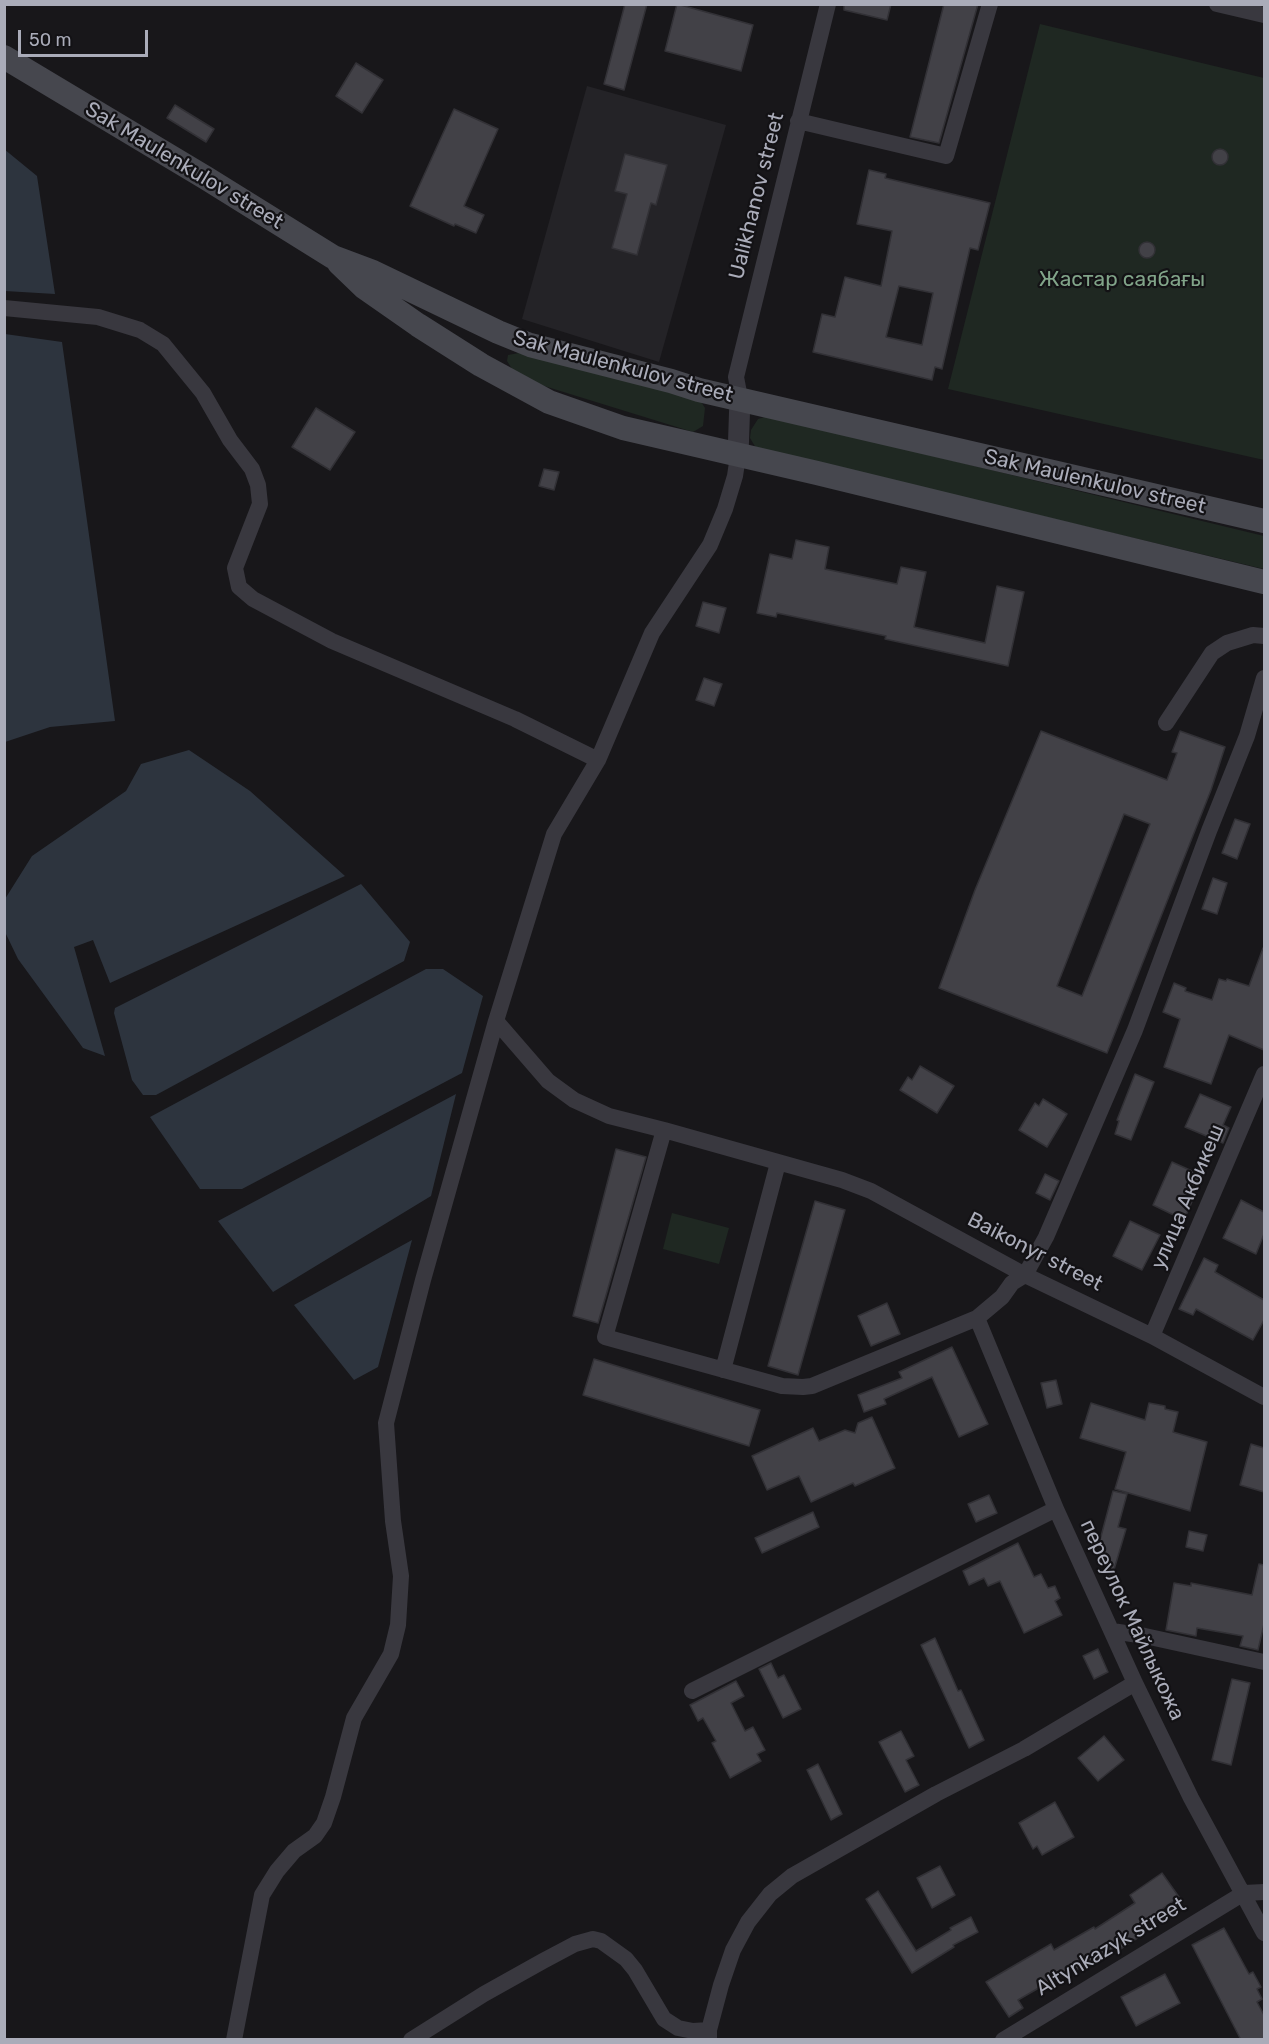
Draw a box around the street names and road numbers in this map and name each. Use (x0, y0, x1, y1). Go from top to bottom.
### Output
street label: Sak Maulenkulov street (80, 97, 288, 235)
street label: Ualikhanov street (724, 110, 790, 282)
street label: Sak Maulenkulov street (510, 326, 736, 408)
street label: Sak Maulenkulov street (982, 444, 1208, 520)
street label: улица Акбикеш (1146, 1121, 1230, 1273)
street label: Baikonyr street (963, 1207, 1107, 1297)
street label: переулок Майлыкожа (1074, 1516, 1190, 1724)
street label: Altynkazyk street (1031, 1892, 1191, 2002)

